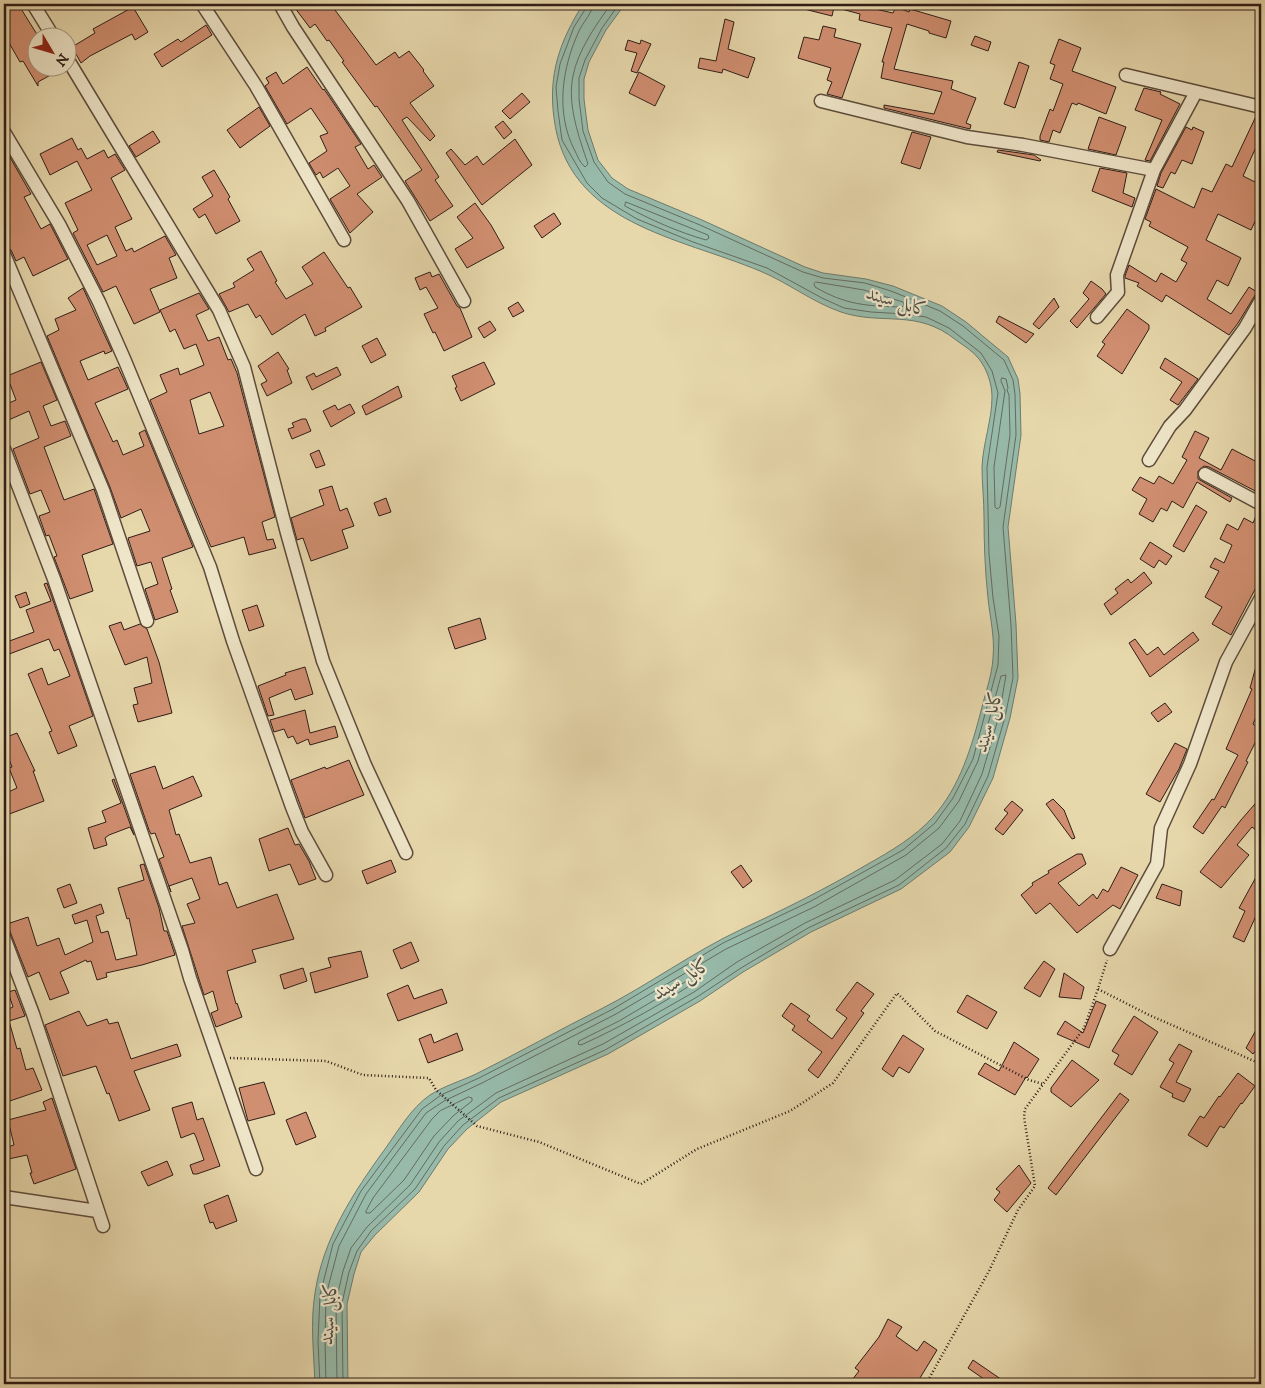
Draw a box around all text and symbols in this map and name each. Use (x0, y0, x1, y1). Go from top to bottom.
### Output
north arrow (28, 28, 78, 78)
text: N (51, 49, 72, 70)
water label: کابل سيند (863, 282, 931, 323)
water label: کابل سيند (970, 687, 1009, 755)
water label: کابل سيند (649, 953, 716, 1006)
water label: کابل سيند (315, 1280, 344, 1346)

